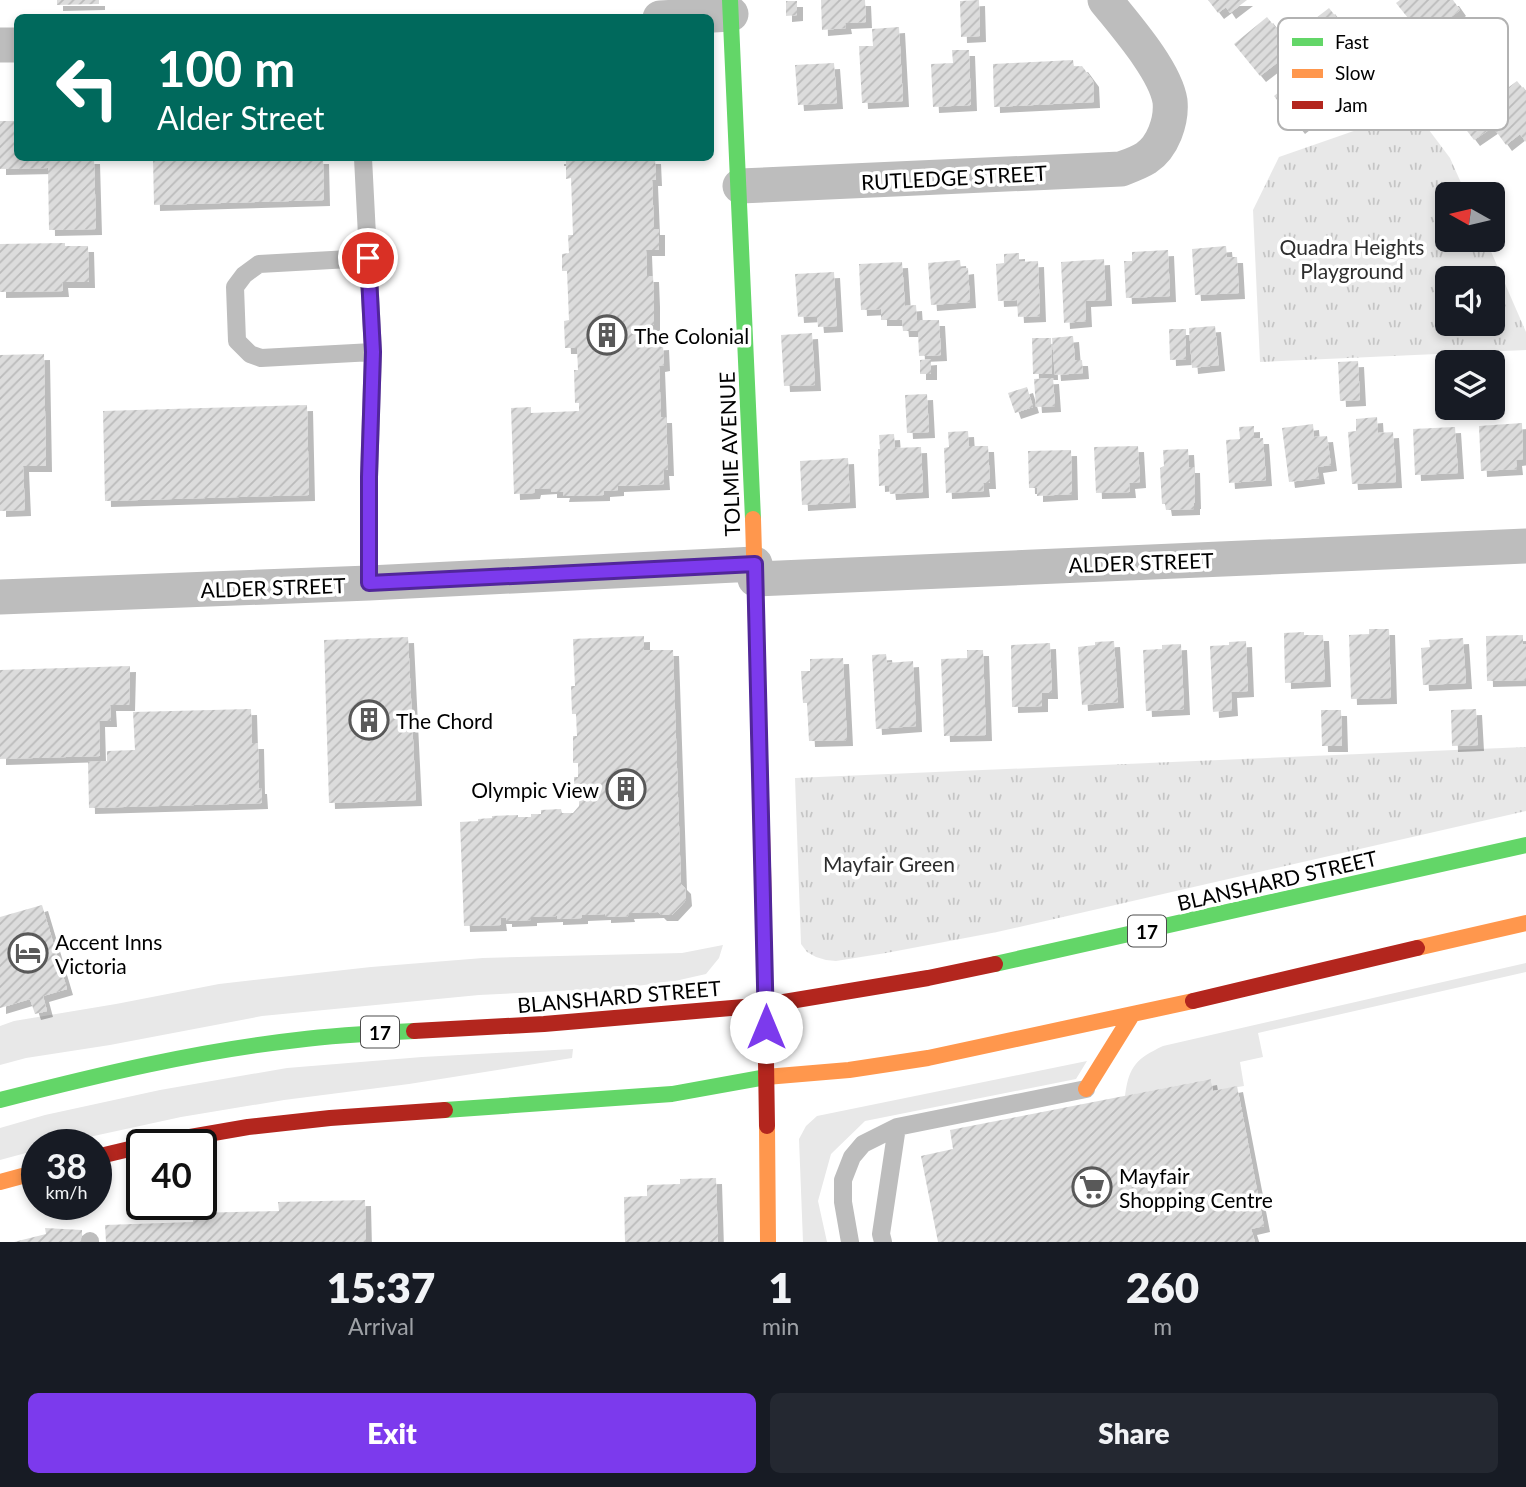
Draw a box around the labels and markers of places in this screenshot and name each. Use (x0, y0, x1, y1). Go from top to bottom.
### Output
pin (338, 228, 398, 288)
building icon: The Colonial (586, 314, 628, 356)
place label: The Colonial (634, 323, 749, 348)
building icon: The Chord (348, 699, 390, 741)
place label: The Chord (396, 708, 493, 733)
building icon: Olympic View (605, 768, 647, 810)
place label: Olympic View (471, 777, 600, 802)
place label: Accent Inns Victoria (55, 929, 162, 978)
hotel icon: Accent Inns Victoria (7, 932, 49, 974)
place label: Mayfair Shopping Centre (1119, 1163, 1273, 1212)
supermarket icon: Mayfair Shopping Centre (1071, 1166, 1113, 1208)

